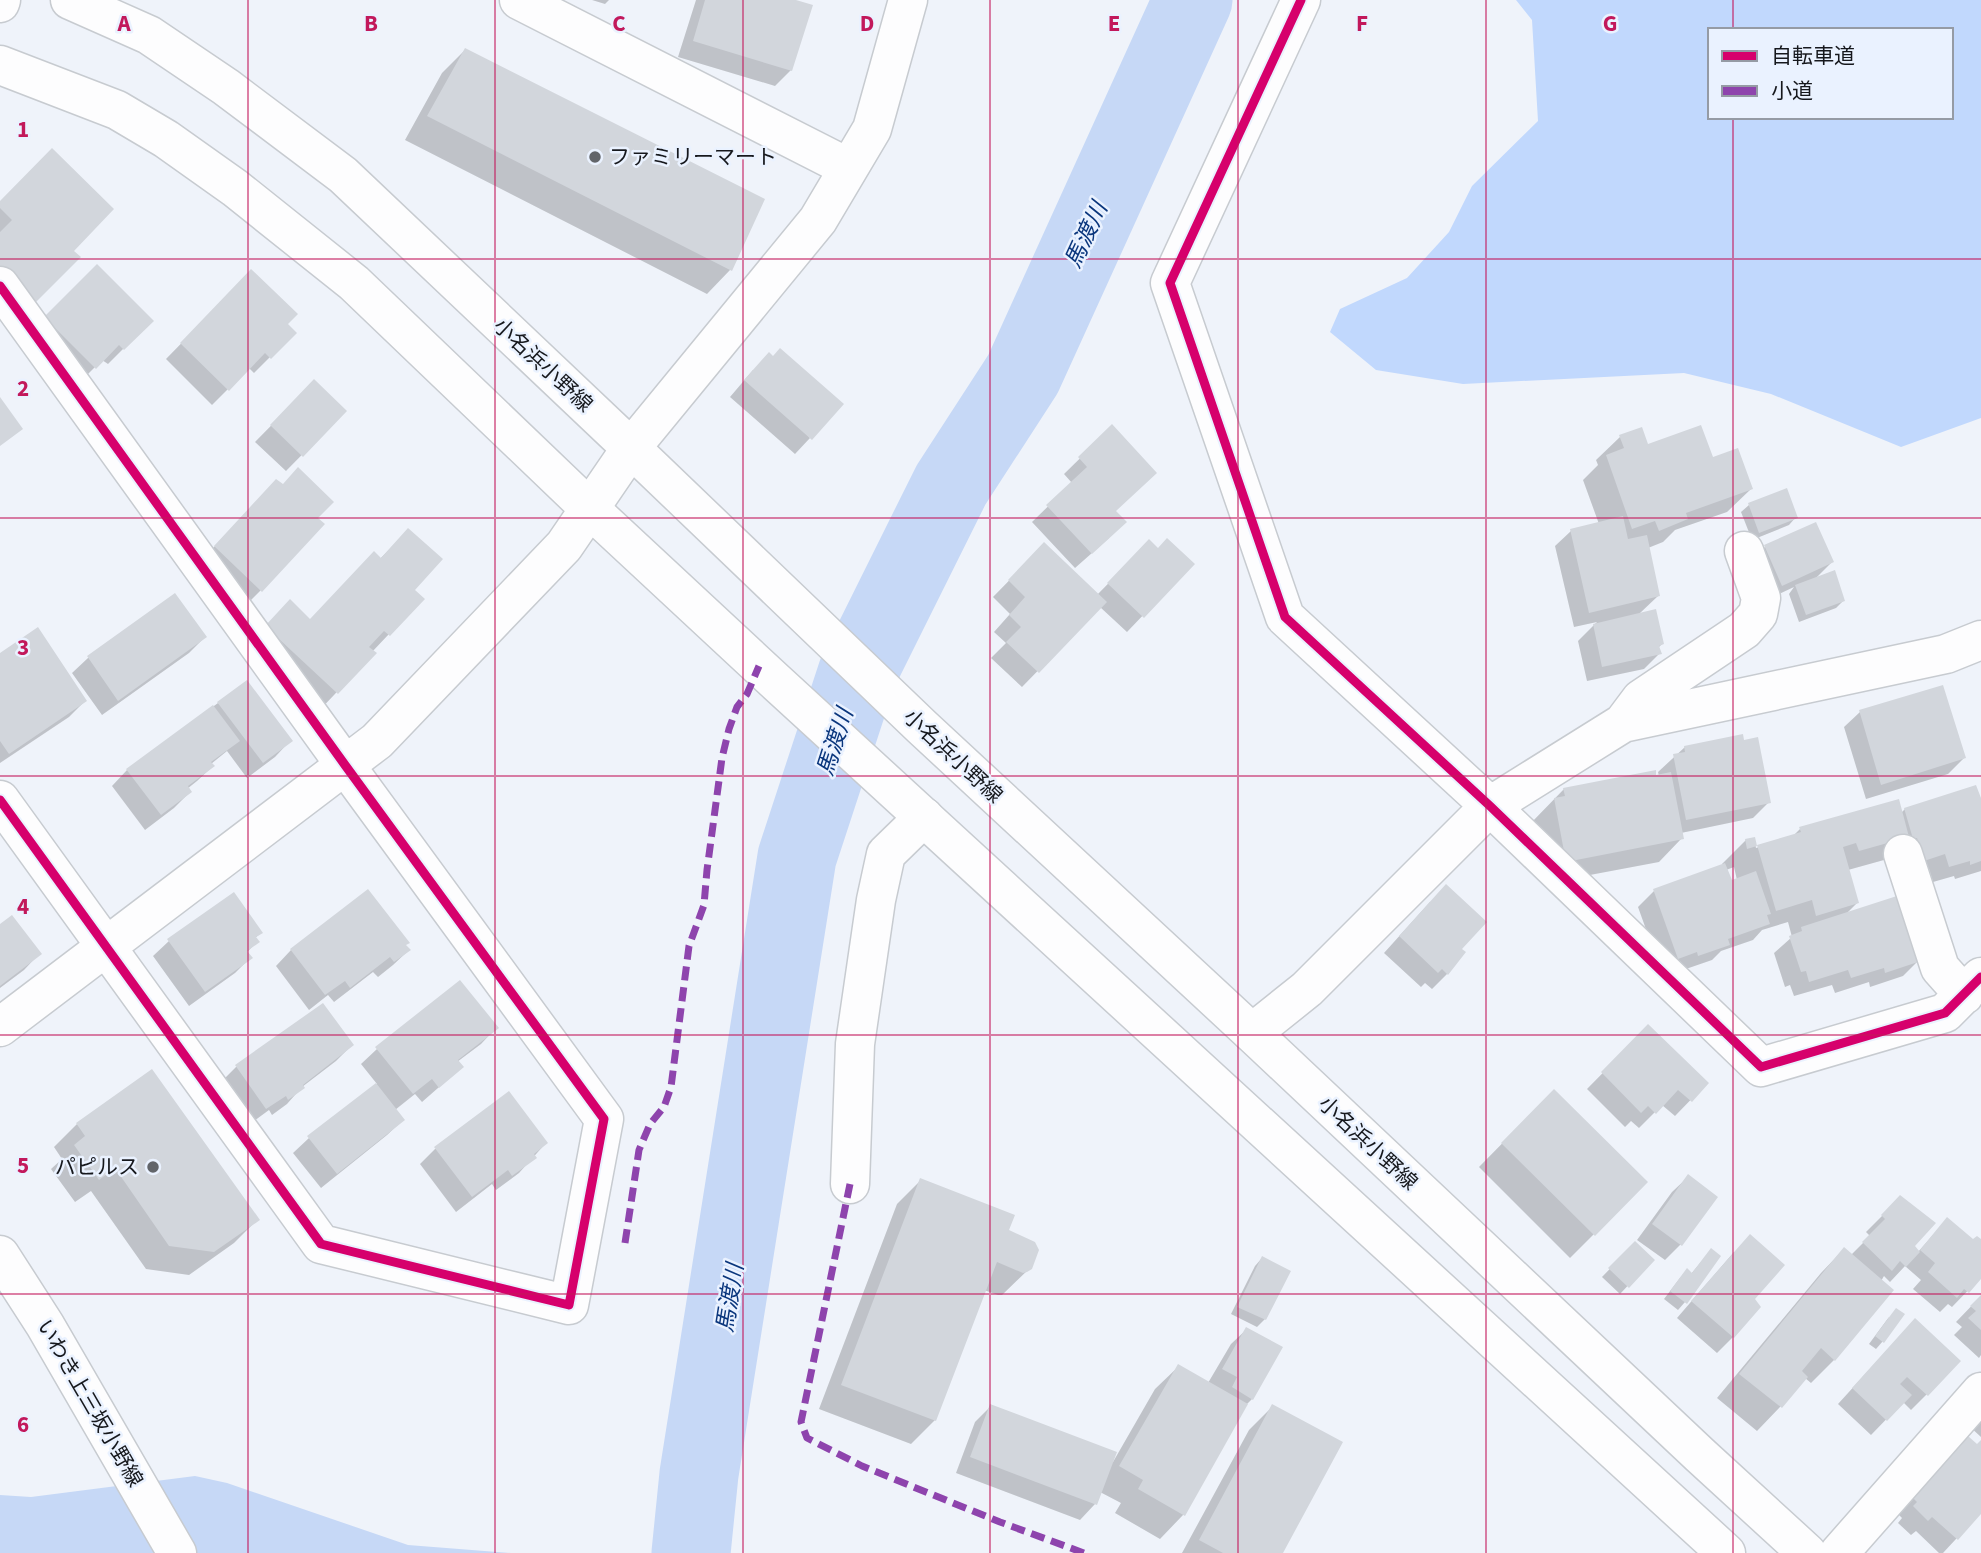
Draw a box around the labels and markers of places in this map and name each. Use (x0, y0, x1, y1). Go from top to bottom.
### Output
place label: ファミリーマート (609, 142, 777, 172)
marker: ファミリーマート (587, 149, 603, 165)
place label: パピルス (55, 1152, 139, 1182)
marker: パピルス (145, 1159, 161, 1175)

